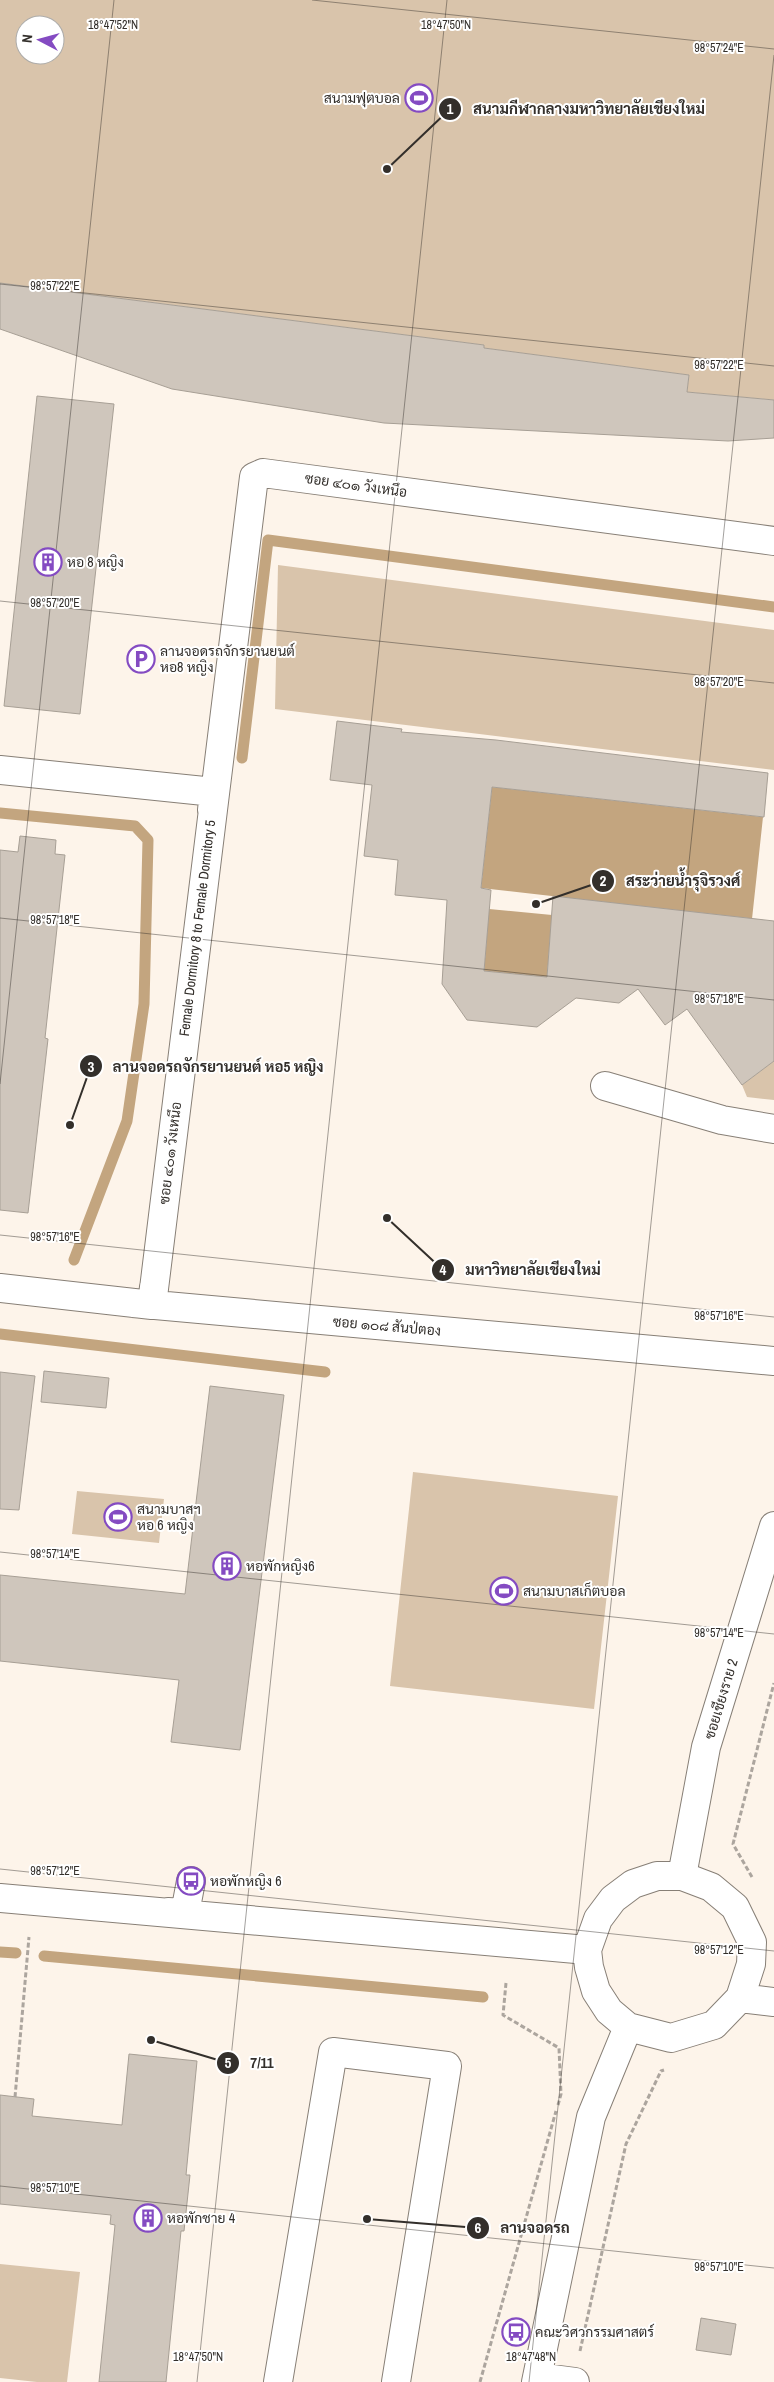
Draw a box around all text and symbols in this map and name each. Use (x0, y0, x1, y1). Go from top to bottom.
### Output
north arrow (15, 15, 65, 65)
text: 18°47'52"N (88, 17, 138, 33)
text: 18°47'50"N (421, 17, 471, 33)
text: N (18, 34, 36, 44)
text: 98°57'24"E (694, 40, 744, 56)
sports icon: สนามฟุตบอล (404, 83, 434, 113)
place label: สนามฟุตบอล (324, 89, 400, 108)
callout: สนามกีฬากลางมหาวิทยาลัยเชียงใหม่ (438, 94, 714, 124)
text: 1 (447, 98, 454, 119)
text: สนามกีฬากลางมหาวิทยาลัยเชียงใหม่ (473, 98, 705, 119)
text: 98°57'22"E (30, 278, 80, 294)
text: 98°57'22"E (694, 357, 744, 373)
street label: ซอย ๔๐๑ วังเหนึอ (304, 469, 408, 501)
building icon: หอ 8 หญิง (33, 547, 63, 577)
place label: หอ 8 หญิง (67, 553, 124, 571)
text: 98°57'20"E (30, 595, 80, 611)
place label: ลานจอดรถจักรยานยนต์ หอ8 หญิง (160, 642, 295, 676)
parking icon: ลานจอดรถจักรยานยนต์ หอ8 หญิง (126, 644, 156, 674)
text: 98°57'20"E (694, 674, 744, 690)
street label: Female Dormitory 8 to Female Dormitory 5 (175, 819, 219, 1037)
callout: สระว่ายน้ำรุจิรวงศ์ (591, 866, 751, 896)
text: สระว่ายน้ำรุจิรวงศ์ (626, 867, 742, 892)
text: 2 (600, 870, 607, 891)
text: 98°57'18"E (30, 912, 80, 928)
text: 98°57'18"E (694, 991, 744, 1007)
callout: ลานจอดรถจักรยานยนต์ หอ5 หญิง (78, 1051, 334, 1081)
text: 3 (88, 1056, 95, 1077)
text: ลานจอดรถจักรยานยนต์ หอ5 หญิง (113, 1056, 323, 1077)
street label: ซอย ๔๐๑ วังเหนึอ (155, 1101, 185, 1205)
text: 98°57'16"E (30, 1229, 80, 1245)
callout: มหาวิทยาลัยเชียงใหม่ (430, 1255, 611, 1285)
text: 4 (440, 1259, 447, 1280)
text: มหาวิทยาลัยเชียงใหม่ (465, 1259, 601, 1280)
text: 98°57'16"E (694, 1308, 744, 1324)
street label: ซอย ๑๐๘ สันป่ตอง (332, 1312, 442, 1340)
place label: สนามบาสฯ หอ 6 หญิง (137, 1500, 201, 1534)
sports icon: สนามบาสฯ หอ 6 หญิง (103, 1502, 133, 1532)
text: 98°57'14"E (30, 1546, 80, 1562)
building icon: หอพักหญิง6 (212, 1551, 242, 1581)
place label: หอพักหญิง6 (246, 1557, 315, 1575)
sports icon: สนามบาสเก็ตบอล (489, 1576, 519, 1606)
place label: สนามบาสเก็ตบอล (523, 1582, 626, 1600)
text: 98°57'14"E (694, 1625, 744, 1641)
street label: ซอยเชียงราย 2 (700, 1657, 742, 1741)
text: 98°57'12"E (30, 1863, 80, 1879)
bus stop icon: หอพักหญิง 6 (176, 1866, 206, 1896)
place label: หอพักหญิง 6 (210, 1872, 282, 1890)
text: 98°57'12"E (694, 1942, 744, 1958)
callout: 7/11 (215, 2048, 284, 2078)
text: 5 (225, 2052, 232, 2073)
text: 7/11 (250, 2052, 274, 2073)
text: 98°57'10"E (30, 2180, 80, 2196)
building icon: หอพักชาย 4 (133, 2203, 163, 2233)
place label: หอพักชาย 4 (167, 2209, 236, 2227)
callout: ลานจอดรถ (465, 2213, 580, 2243)
text: 6 (475, 2217, 482, 2238)
text: ลานจอดรถ (500, 2217, 570, 2238)
text: 98°57'10"E (694, 2259, 744, 2275)
bus stop icon: คณะวิศวกรรมศาสตร์ (501, 2317, 531, 2347)
place label: คณะวิศวกรรมศาสตร์ (535, 2323, 654, 2341)
text: 18°47'50"N (173, 2349, 223, 2365)
text: 18°47'48"N (506, 2349, 556, 2365)

